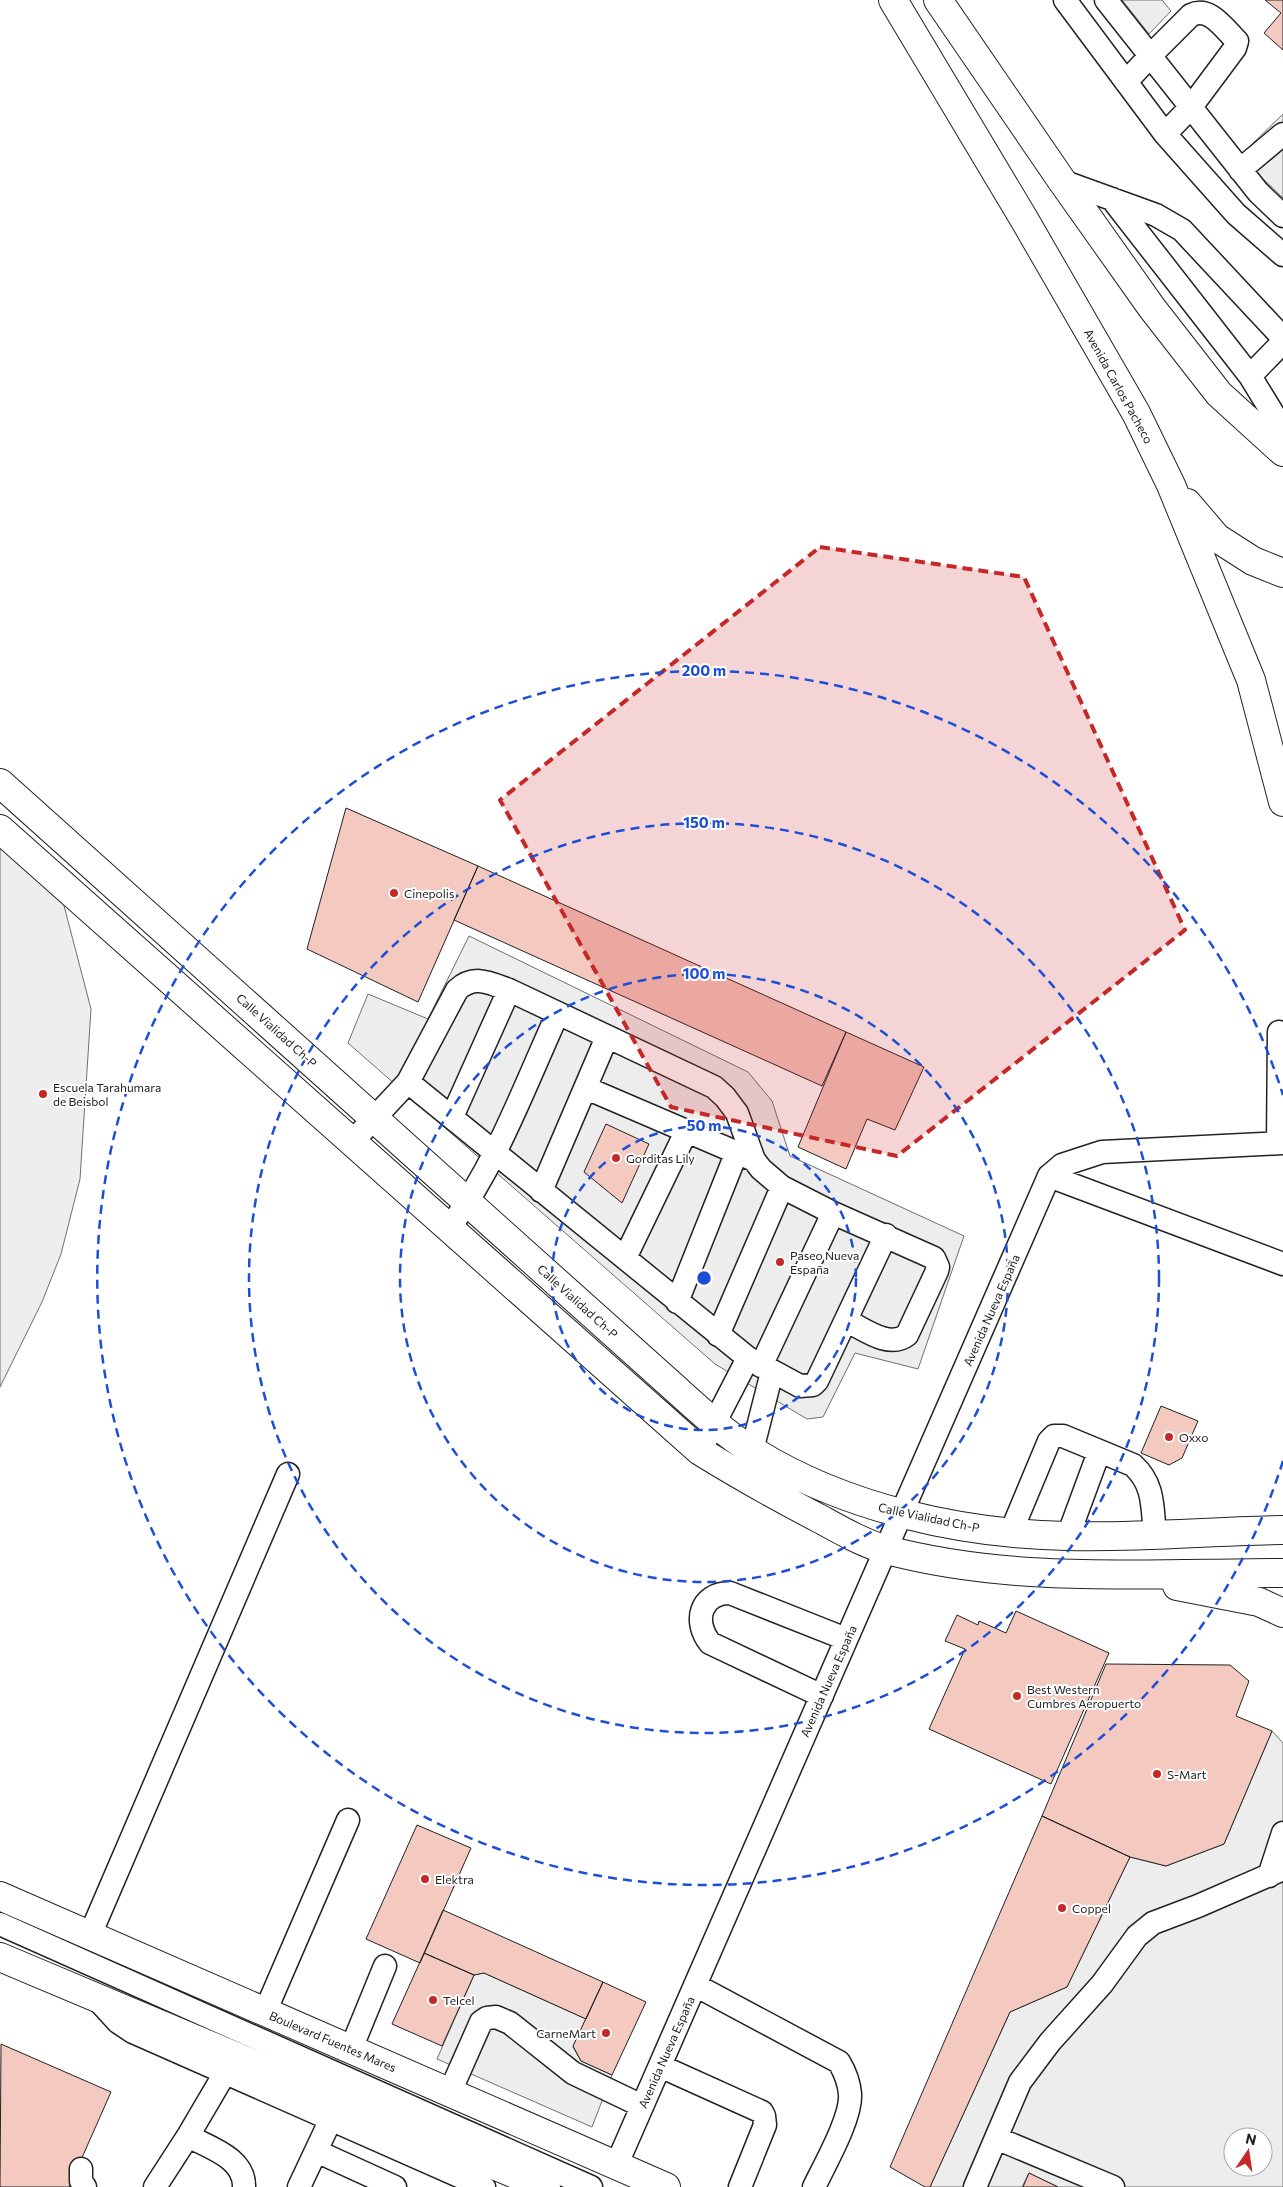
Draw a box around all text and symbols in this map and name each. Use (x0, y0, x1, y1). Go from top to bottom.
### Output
street label: Avenida Carlos Pacheco (1082, 326, 1156, 446)
text: 200 m (682, 661, 726, 679)
text: 150 m (683, 813, 725, 831)
place label: Cinepolis (404, 886, 454, 900)
marker: Cinepolis (388, 887, 400, 899)
text: 100 m (683, 964, 725, 982)
street label: Calle Vialidad Ch-P (234, 990, 320, 1070)
place label: Escuela Tarahumara de Beisbol (53, 1080, 161, 1108)
marker: Escuela Tarahumara de Beisbol (37, 1088, 49, 1100)
text: 50 m (687, 1116, 721, 1134)
place label: Gorditas Lily (626, 1151, 695, 1165)
marker: Gorditas Lily (610, 1152, 622, 1164)
place label: Paseo Nueva España (790, 1248, 859, 1276)
street label: Avenida Nueva España (960, 1252, 1022, 1368)
marker: Paseo Nueva España (774, 1256, 786, 1268)
street label: Calle Vialidad Ch-P (535, 1261, 621, 1341)
centre of rings (695, 1269, 713, 1287)
place label: Oxxo (1179, 1430, 1208, 1444)
marker: Oxxo (1163, 1431, 1175, 1443)
street label: Calle Vialidad Ch-P (877, 1499, 981, 1535)
street label: Avenida Nueva España (797, 1623, 859, 1739)
place label: Best Western Cumbres Aeropuerto (1027, 1682, 1141, 1710)
marker: Best Western Cumbres Aeropuerto (1011, 1690, 1023, 1702)
place label: S-Mart (1167, 1767, 1207, 1781)
marker: S-Mart (1151, 1768, 1163, 1780)
place label: Elektra (435, 1872, 474, 1886)
marker: Elektra (419, 1873, 431, 1885)
place label: Coppel (1072, 1901, 1111, 1915)
marker: Coppel (1056, 1902, 1068, 1914)
place label: Telcel (443, 1993, 474, 2007)
marker: Telcel (427, 1994, 439, 2006)
street label: Avenida Nueva España (635, 1994, 697, 2110)
street label: Boulevard Fuentes Mares (267, 2008, 399, 2074)
place label: CarneMart (536, 2026, 596, 2040)
marker: CarneMart (600, 2027, 612, 2039)
north arrow (1223, 2127, 1273, 2177)
text: N (1244, 2129, 1258, 2148)

